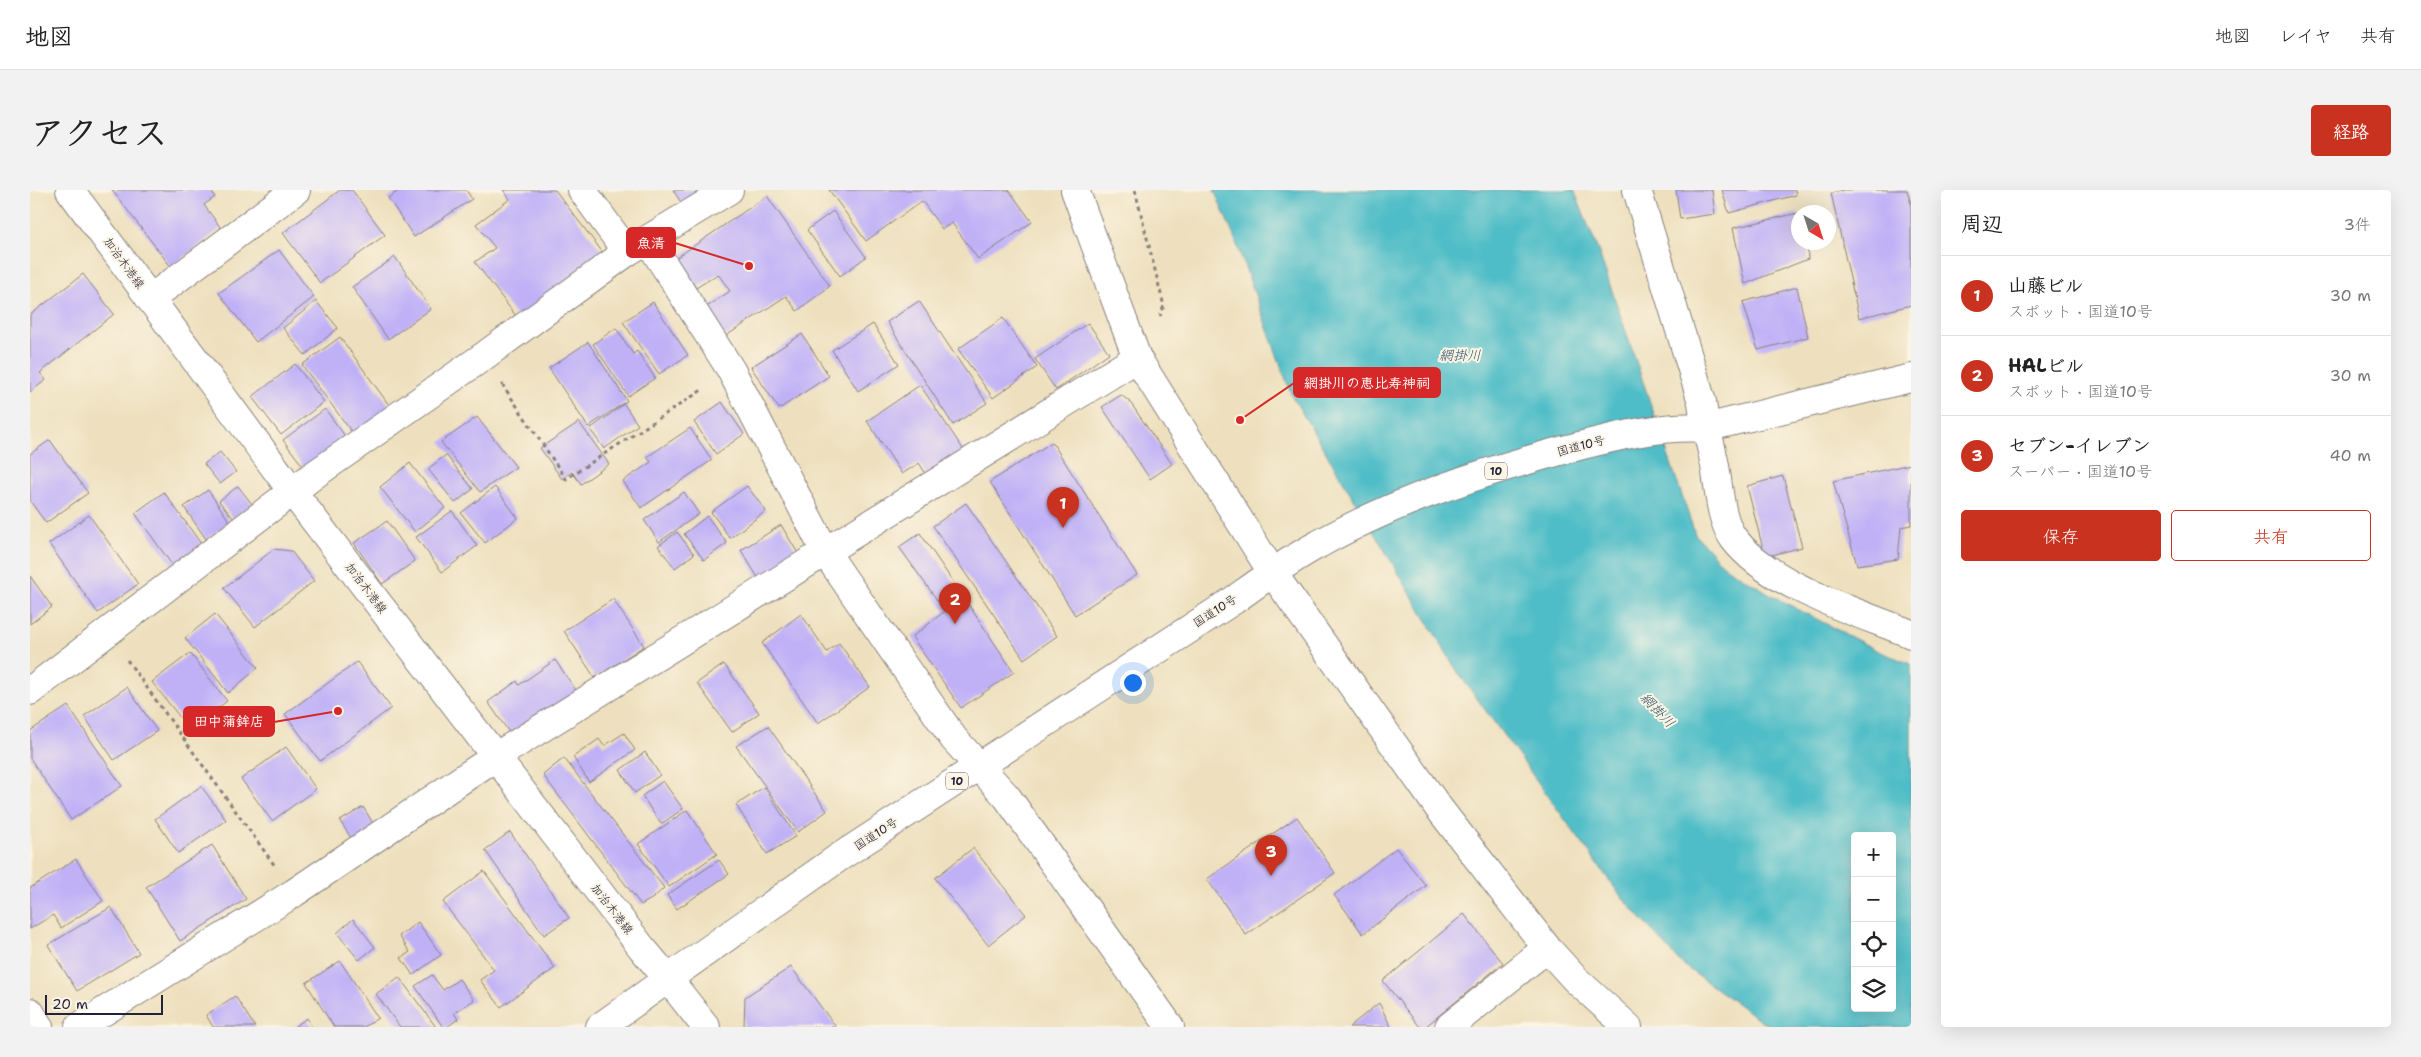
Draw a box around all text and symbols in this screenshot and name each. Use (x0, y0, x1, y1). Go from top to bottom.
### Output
text: 地図 (25, 21, 73, 53)
text: 地図 (2215, 24, 2251, 48)
text: レイヤ (2279, 24, 2332, 48)
text: 共有 (2360, 24, 2396, 48)
button: 経路 (2311, 105, 2391, 156)
text: アクセス (30, 109, 168, 156)
north arrow (1791, 205, 1836, 250)
text: 周辺 (1961, 210, 2003, 238)
text: 3件 (2344, 214, 2371, 235)
callout: 魚清 (627, 228, 675, 257)
street label: 加治木港線 (100, 234, 148, 292)
text: 魚清 (637, 234, 665, 252)
text: 山藤ビル (2008, 273, 2084, 298)
text: 1 (1973, 285, 1981, 306)
text: 30 m (2330, 285, 2371, 306)
text: スポット · 国道10号 (2008, 301, 2153, 322)
water label: 網掛川 (1439, 346, 1481, 364)
text: HALビル (2008, 353, 2084, 378)
text: 2 (1971, 365, 1983, 386)
text: 30 m (2330, 365, 2371, 386)
callout: 網掛川の恵比寿神祠 (1294, 368, 1440, 397)
text: 網掛川の恵比寿神祠 (1304, 374, 1430, 392)
text: スポット · 国道10号 (2008, 381, 2153, 402)
street label: 国道10号 (1555, 432, 1607, 460)
text: セブン-イレブン (2008, 433, 2151, 458)
text: 3 (1971, 445, 1983, 466)
text: 40 m (2329, 445, 2371, 466)
text: スーパー · 国道10号 (2008, 461, 2152, 482)
road number: 10 (1485, 462, 1507, 480)
pin: 1 (1047, 487, 1079, 528)
button: 保存 (1961, 510, 2161, 561)
button: 共有 (2171, 510, 2371, 561)
street label: 加治木港線 (342, 559, 390, 617)
pin: 2 (939, 583, 971, 624)
street label: 国道10号 (1190, 591, 1240, 631)
your location (1120, 670, 1146, 696)
water label: 網掛川 (1637, 689, 1679, 731)
callout: 田中蒲鉾店 (184, 707, 274, 736)
text: 田中蒲鉾店 (194, 712, 264, 730)
road number: 10 (946, 772, 968, 790)
street label: 国道10号 (851, 814, 901, 854)
map controls (1851, 832, 1896, 1012)
button: + (1851, 832, 1896, 877)
pin: 3 (1255, 835, 1287, 876)
button: − (1851, 877, 1896, 922)
street label: 加治木港線 (587, 880, 637, 938)
button: locate (1851, 922, 1896, 967)
button: layers (1851, 967, 1896, 1012)
scale bar (45, 992, 162, 1015)
text: 20 m (52, 995, 88, 1013)

